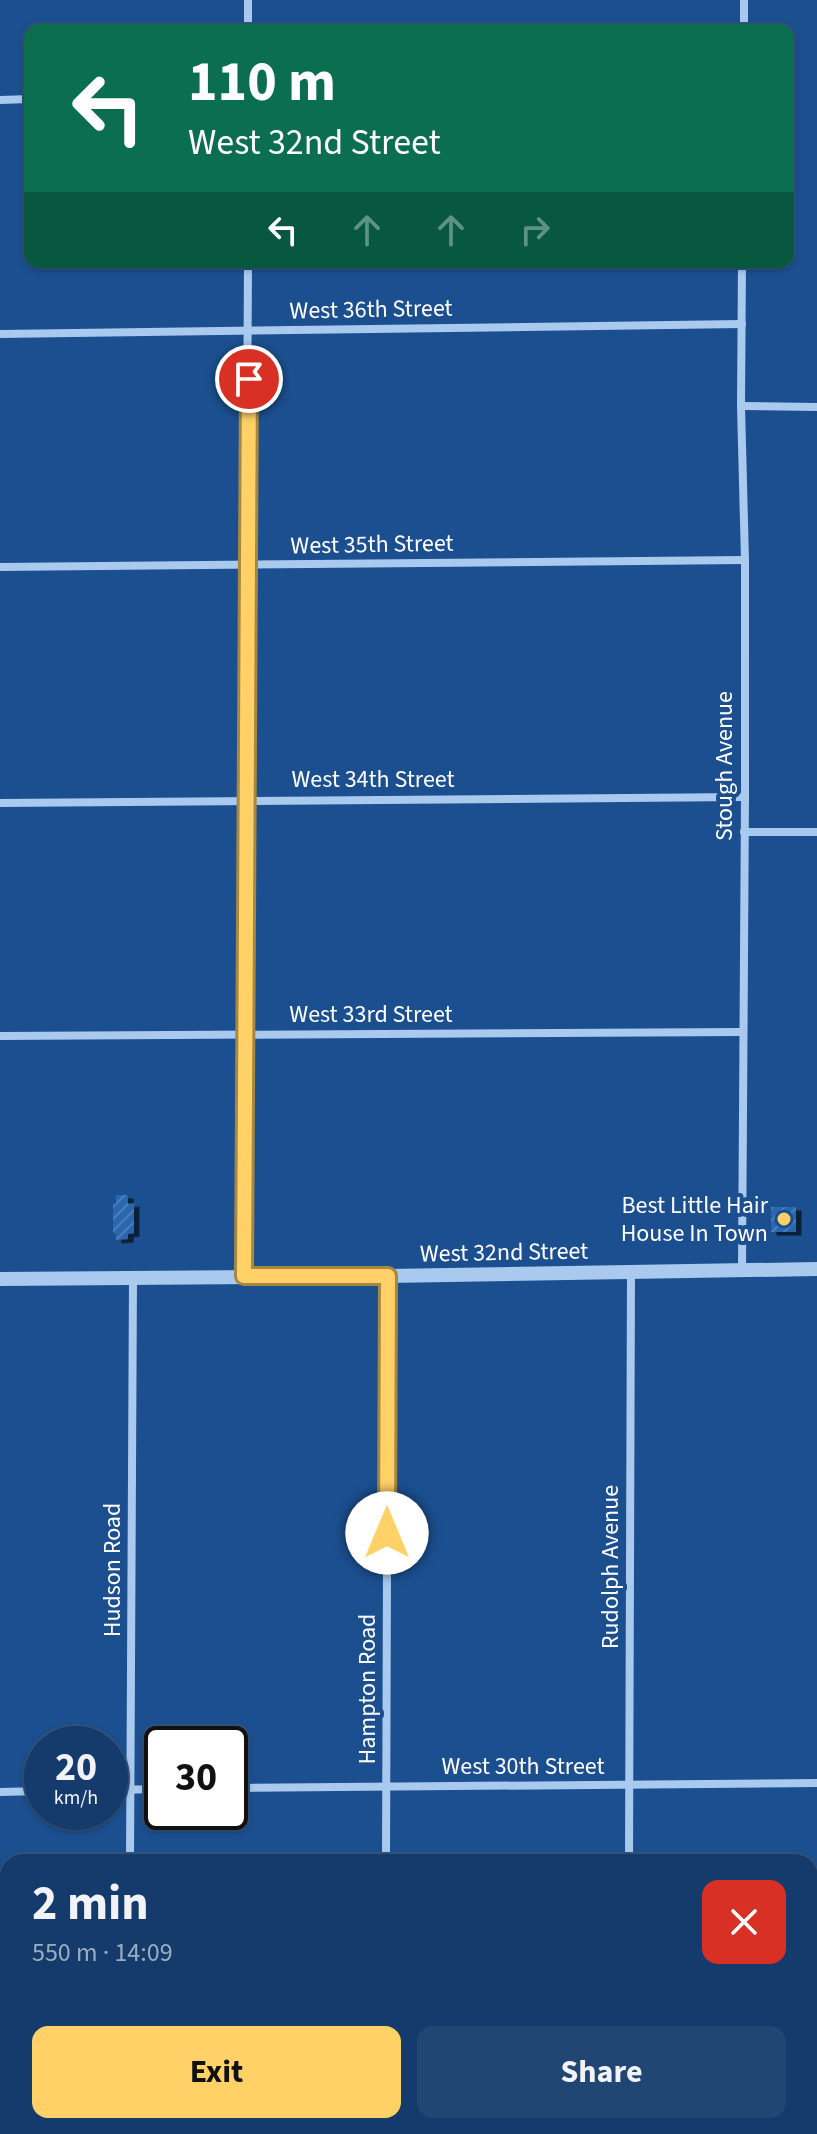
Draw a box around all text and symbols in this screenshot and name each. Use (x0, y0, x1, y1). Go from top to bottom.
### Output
text: 110 m (188, 43, 336, 122)
icon: left (56, 56, 160, 160)
text: West 32nd Street (188, 117, 441, 168)
icon: left (261, 208, 305, 252)
icon: ahead (345, 208, 389, 252)
icon: ahead (429, 208, 473, 252)
icon: right (513, 208, 557, 252)
street label: West 36th Street (289, 291, 453, 328)
pin (215, 345, 283, 413)
icon: arrive (227, 357, 271, 401)
street label: West 35th Street (290, 526, 454, 563)
street label: Stough Avenue (707, 691, 742, 841)
street label: West 34th Street (291, 762, 455, 797)
street label: West 33rd Street (289, 997, 453, 1032)
place label: Best Little Hair House In Town (621, 1188, 769, 1251)
marker: Best Little Hair House In Town (775, 1210, 793, 1228)
street label: West 32nd Street (419, 1234, 589, 1271)
street label: Rudolph Avenue (593, 1485, 628, 1649)
position arrow (345, 1491, 429, 1575)
street label: Hudson Road (95, 1503, 130, 1637)
street label: Hampton Road (350, 1614, 385, 1764)
speed limit sign: 30 (144, 1726, 248, 1830)
text: 20 (55, 1739, 97, 1796)
street label: West 30th Street (441, 1749, 605, 1784)
text: km/h (54, 1784, 98, 1812)
text: 2 min (32, 1870, 149, 1938)
button: close (702, 1880, 786, 1964)
text: 550 m · 14:09 (32, 1934, 173, 1971)
button: Exit (32, 2026, 401, 2118)
button: Share (417, 2026, 786, 2118)

